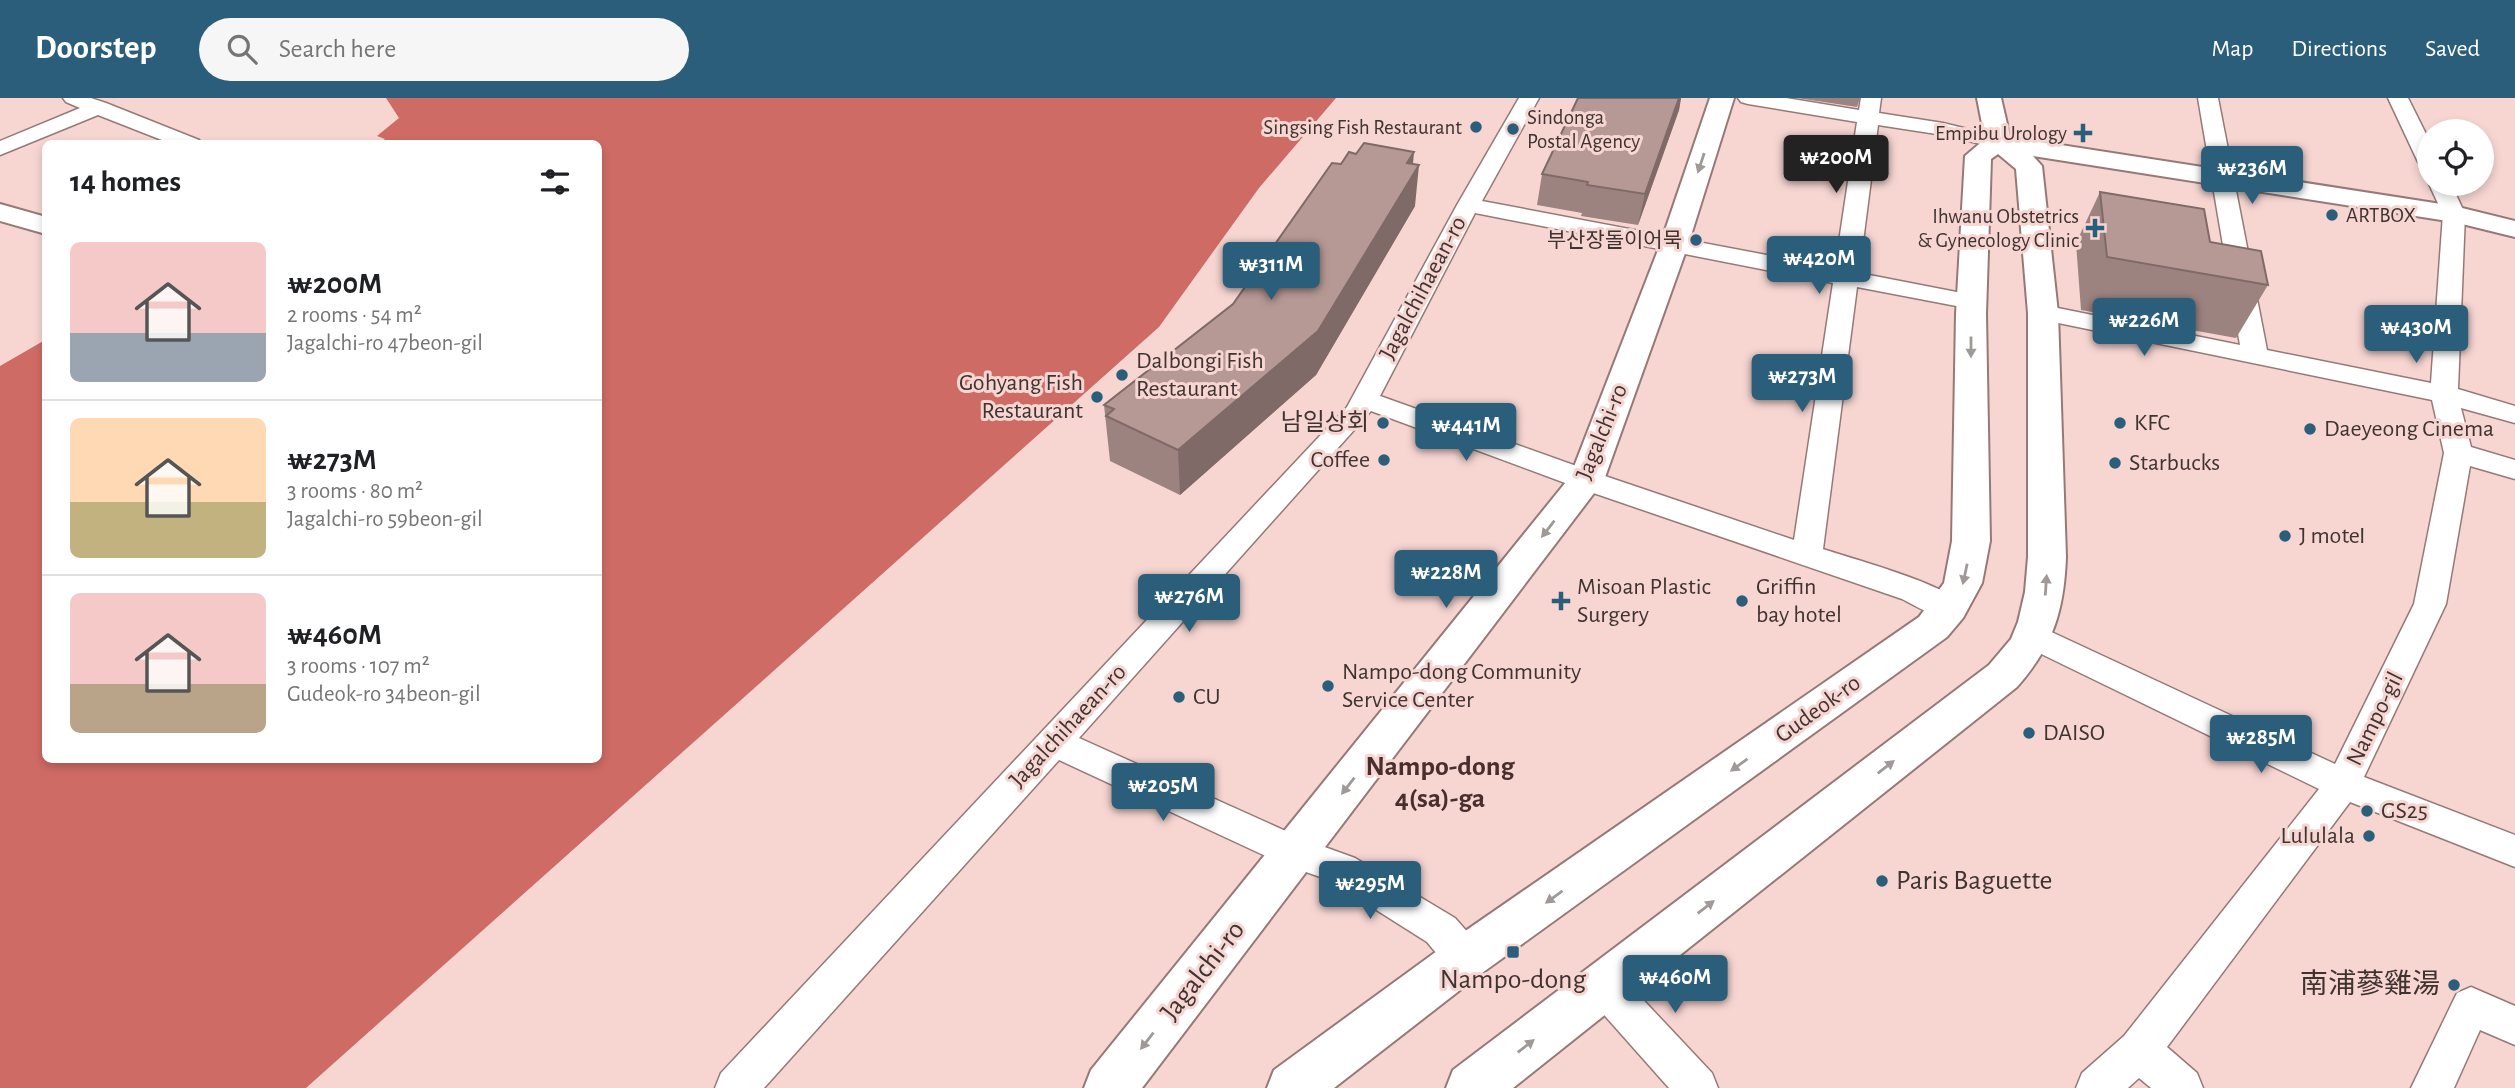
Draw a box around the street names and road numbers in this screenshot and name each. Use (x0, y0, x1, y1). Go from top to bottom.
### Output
street label: Jagalchihaean-ro (1375, 212, 1471, 364)
street label: Jagalchi-ro (1572, 381, 1632, 483)
street label: Jagalchihaean-ro (1005, 660, 1131, 792)
street label: Nampo-gil (2342, 668, 2408, 770)
street label: Gudeok-ro (1771, 670, 1865, 748)
street label: Jagalchi-ro (1156, 916, 1250, 1026)

